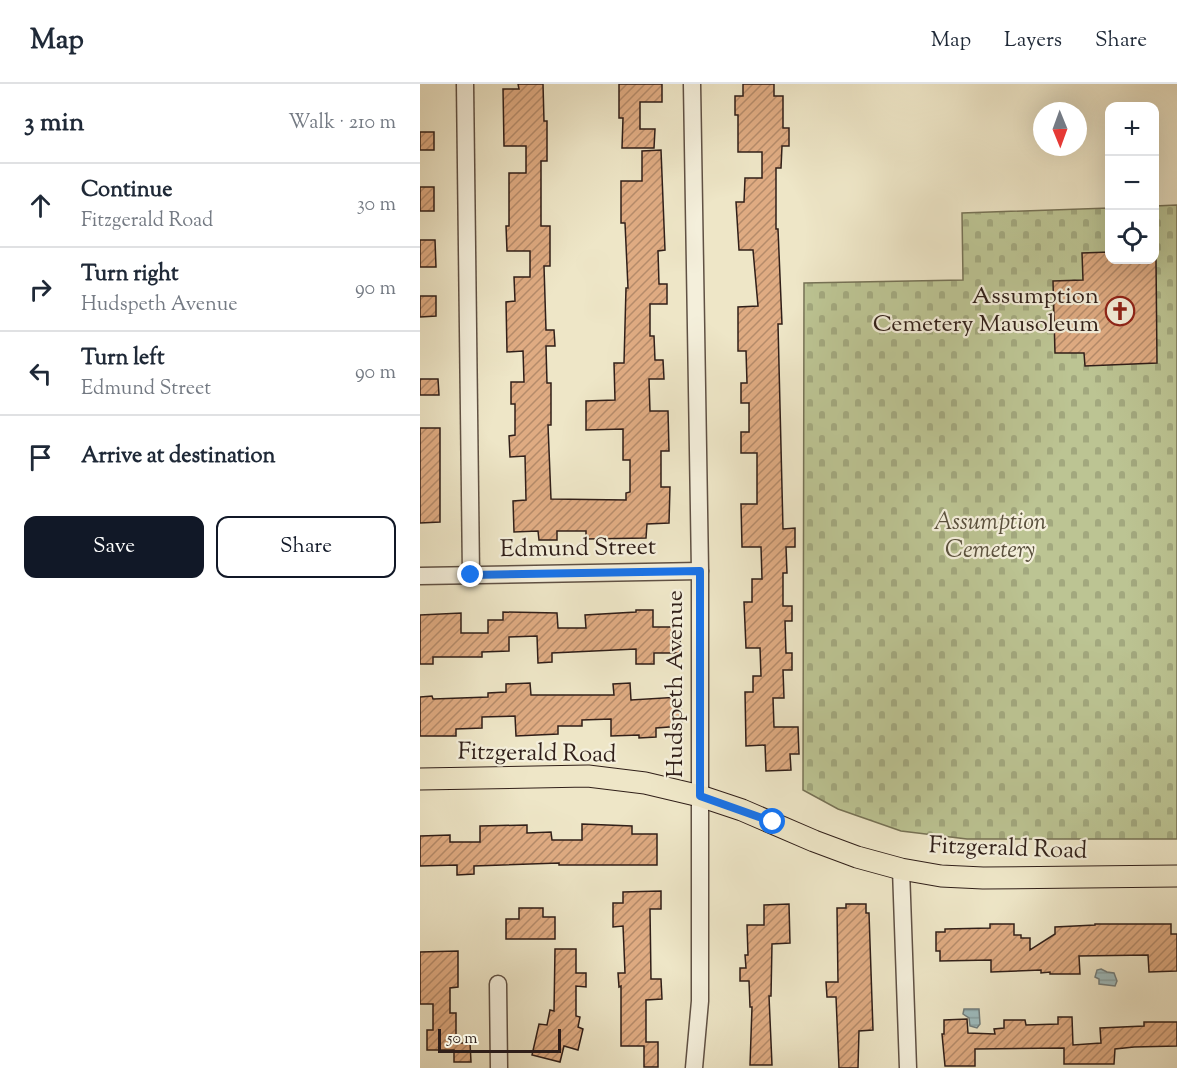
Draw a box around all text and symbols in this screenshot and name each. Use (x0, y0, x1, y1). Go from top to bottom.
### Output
text: Map (30, 21, 84, 61)
text: Map (931, 26, 971, 56)
text: Layers (1004, 26, 1062, 56)
text: Share (1095, 26, 1147, 56)
north arrow (1033, 102, 1087, 156)
map controls (1105, 102, 1159, 264)
button: + (1105, 102, 1159, 156)
text: 3 min (24, 105, 84, 142)
text: Walk · 210 m (288, 109, 396, 138)
button: − (1105, 156, 1159, 210)
text: Continue (81, 175, 172, 207)
icon: ahead (24, 189, 57, 222)
text: 30 m (357, 191, 396, 220)
text: Fitzgerald Road (81, 207, 213, 236)
button: locate (1105, 210, 1159, 264)
text: Turn right (81, 259, 178, 291)
icon: right (24, 273, 57, 306)
text: 90 m (355, 275, 396, 304)
place label: Assumption Cemetery Mausoleum (873, 280, 1099, 342)
text: Hudspeth Avenue (81, 291, 237, 320)
church icon: Assumption Cemetery Mausoleum (1104, 295, 1136, 327)
text: Turn left (81, 343, 164, 375)
icon: left (24, 357, 57, 390)
text: 90 m (355, 359, 396, 388)
text: Edmund Street (81, 375, 211, 404)
icon: arrive (24, 441, 57, 474)
text: Arrive at destination (81, 441, 276, 473)
park label: Assumption Cemetery (934, 506, 1047, 568)
button: Save (24, 516, 204, 578)
button: Share (216, 516, 396, 578)
street label: Edmund Street (500, 531, 656, 567)
route end (457, 561, 483, 587)
street label: Hudspeth Avenue (659, 590, 693, 778)
street label: Fitzgerald Road (457, 736, 617, 772)
route start (759, 808, 785, 834)
street label: Fitzgerald Road (928, 829, 1088, 869)
scale bar (438, 1026, 561, 1054)
text: 50 m (447, 1028, 478, 1051)

